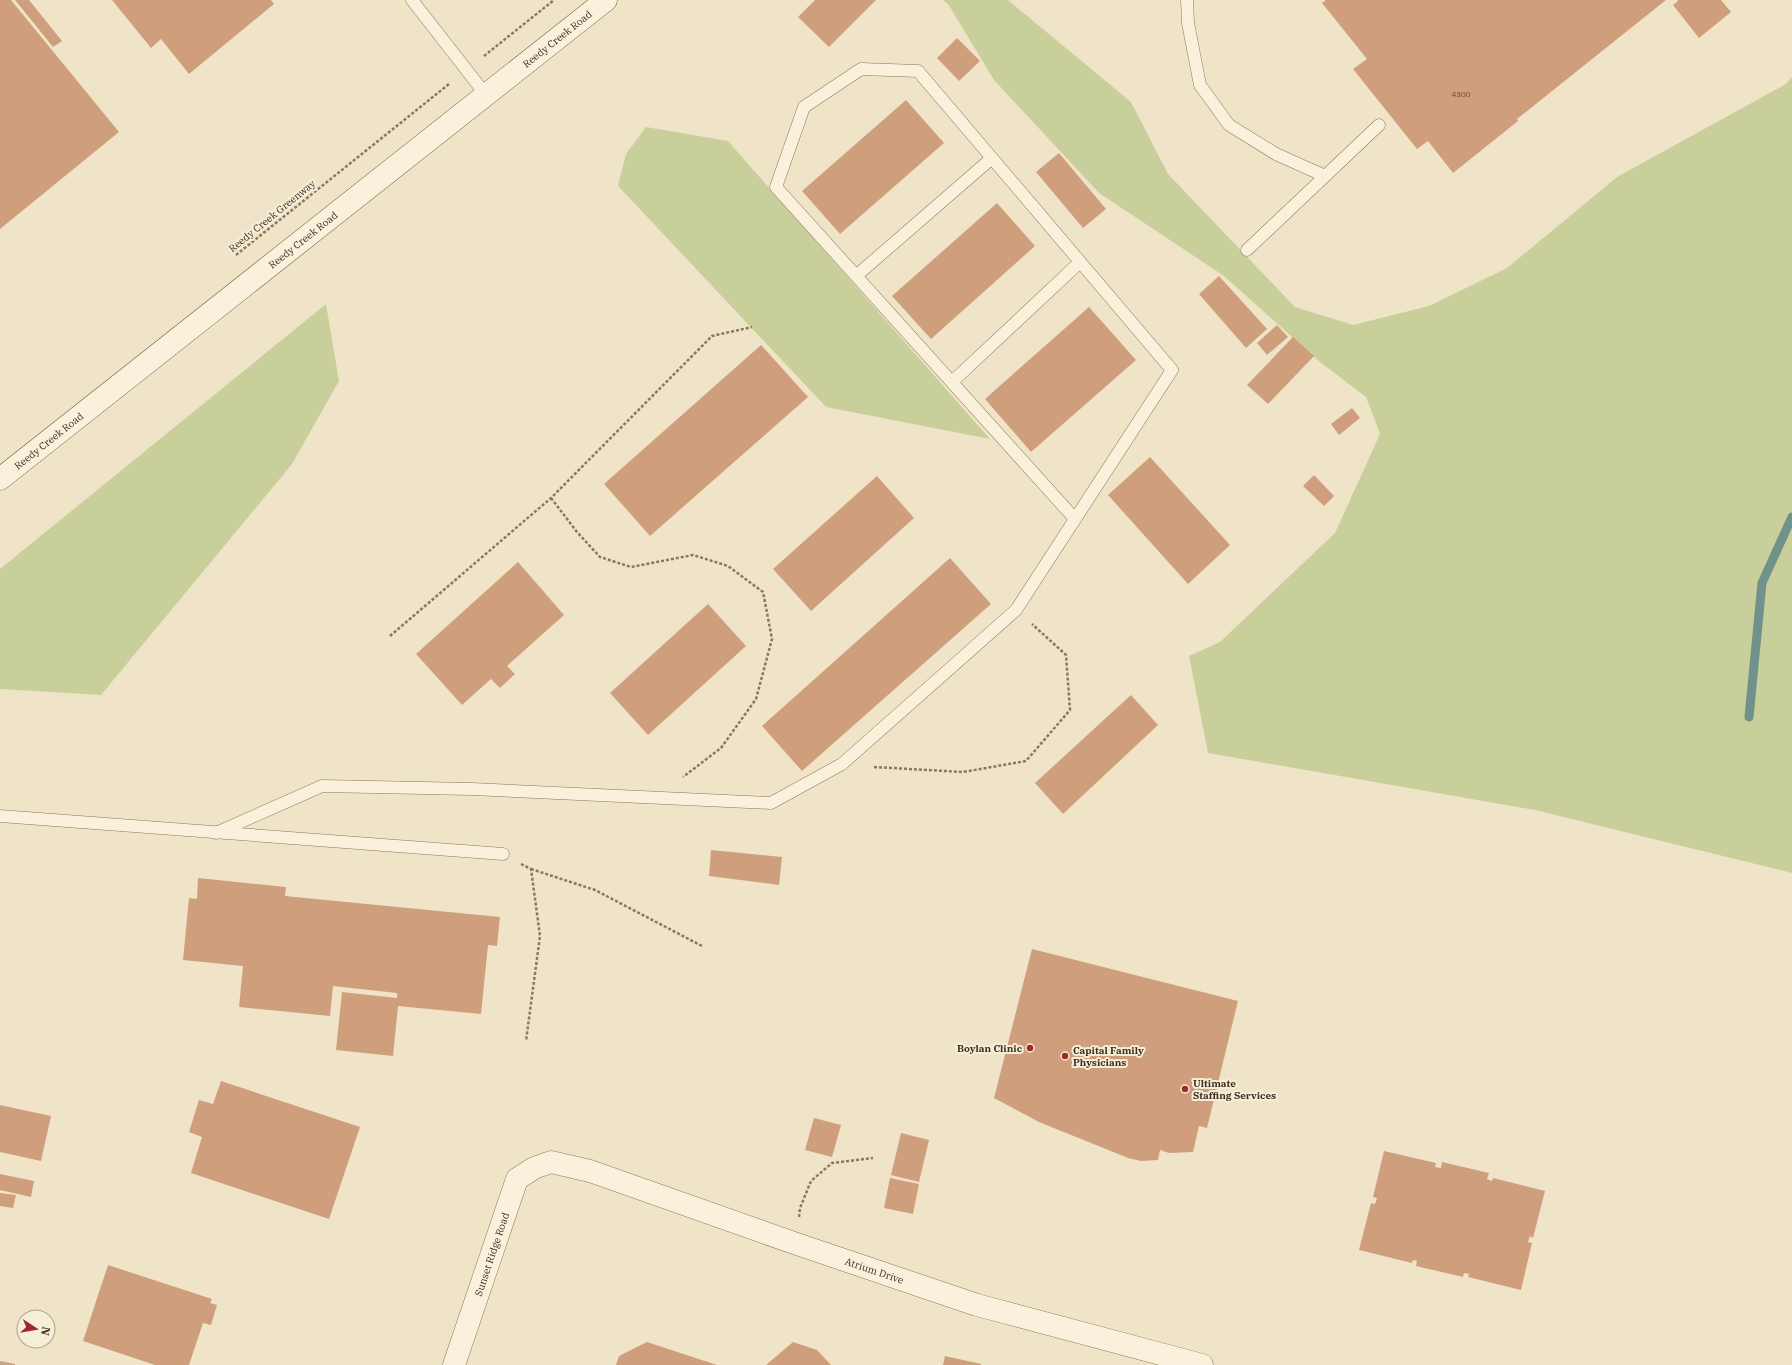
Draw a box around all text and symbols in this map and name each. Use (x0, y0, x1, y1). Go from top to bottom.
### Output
street label: Reedy Creek Road (520, 7, 594, 70)
house number: 4300 (1451, 89, 1471, 99)
street label: Reedy Creek Greenway (226, 177, 318, 255)
street label: Reedy Creek Road (266, 208, 340, 271)
street label: Reedy Creek Road (11, 409, 86, 472)
place label: Boylan Clinic (957, 1042, 1023, 1055)
marker: Boylan Clinic (1025, 1043, 1035, 1053)
place label: Capital Family Physicians (1073, 1044, 1144, 1069)
marker: Capital Family Physicians (1060, 1051, 1070, 1061)
place label: Ultimate Staffing Services (1193, 1077, 1276, 1102)
marker: Ultimate Staffing Services (1180, 1084, 1190, 1094)
street label: Sunset Ridge Road (471, 1211, 512, 1298)
street label: Atrium Drive (843, 1254, 906, 1286)
north arrow (16, 1309, 56, 1349)
text: N (38, 1325, 54, 1337)

